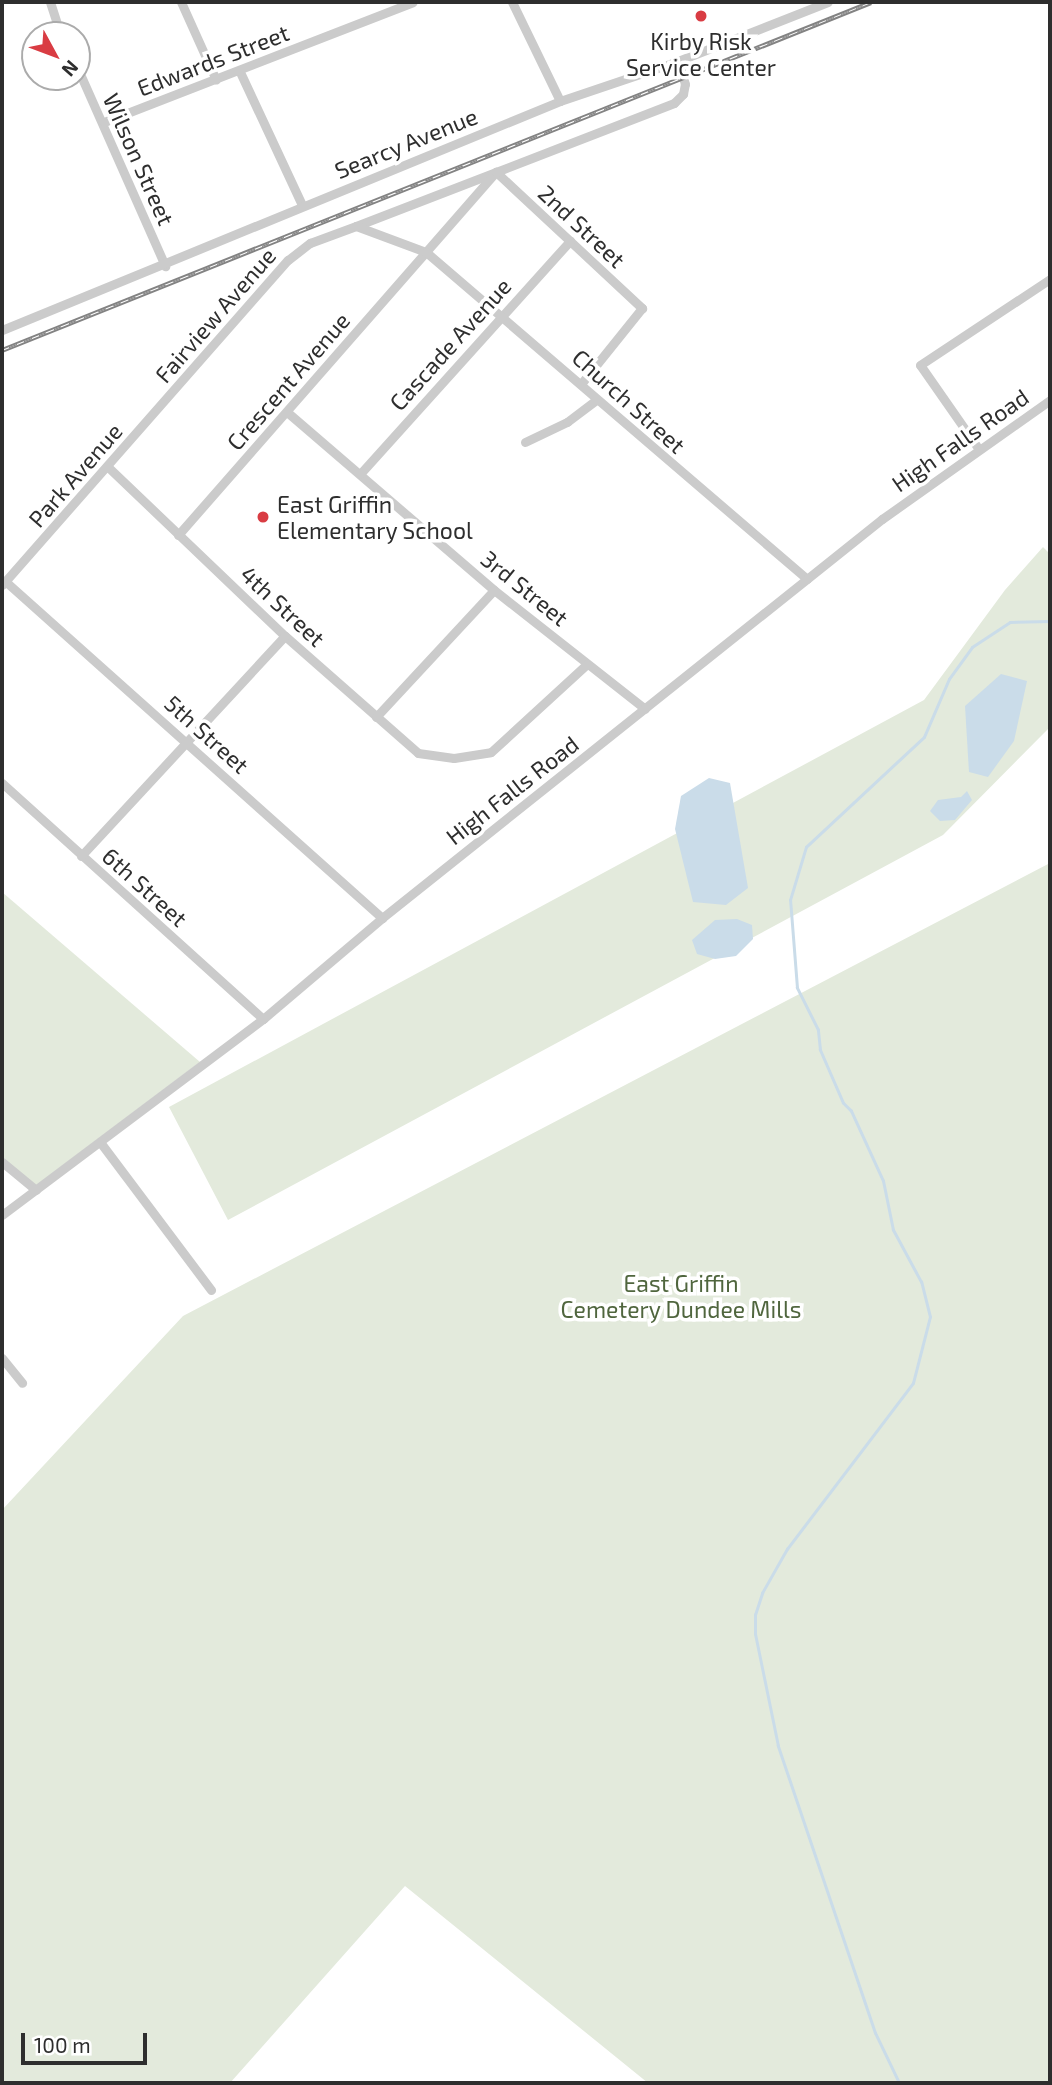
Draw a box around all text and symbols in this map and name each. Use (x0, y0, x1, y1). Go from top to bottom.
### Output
marker: Kirby Risk Service Center (693, 8, 709, 24)
street label: Edwards Street (133, 18, 293, 102)
north arrow (21, 21, 91, 91)
place label: Kirby Risk Service Center (626, 27, 776, 81)
text: N (58, 56, 84, 82)
street label: Wilson Street (98, 89, 180, 229)
street label: Searcy Avenue (330, 102, 482, 184)
street label: 2nd Street (533, 179, 631, 273)
street label: Fairview Avenue (149, 241, 281, 389)
street label: Cascade Avenue (383, 272, 517, 416)
street label: Crescent Avenue (221, 306, 355, 456)
street label: Church Street (567, 343, 691, 459)
street label: High Falls Road (886, 383, 1034, 497)
street label: Park Avenue (22, 417, 128, 533)
place label: East Griffin Elementary School (277, 490, 473, 544)
marker: East Griffin Elementary School (255, 509, 271, 525)
street label: 3rd Street (476, 545, 574, 631)
street label: 4th Street (235, 560, 331, 652)
street label: 5th Street (159, 689, 255, 779)
street label: High Falls Road (440, 730, 584, 850)
street label: 6th Street (97, 842, 193, 932)
park label: East Griffin Cemetery Dundee Mills (560, 1269, 802, 1323)
scale bar (24, 2018, 150, 2062)
text: 100 m (34, 2032, 91, 2057)

